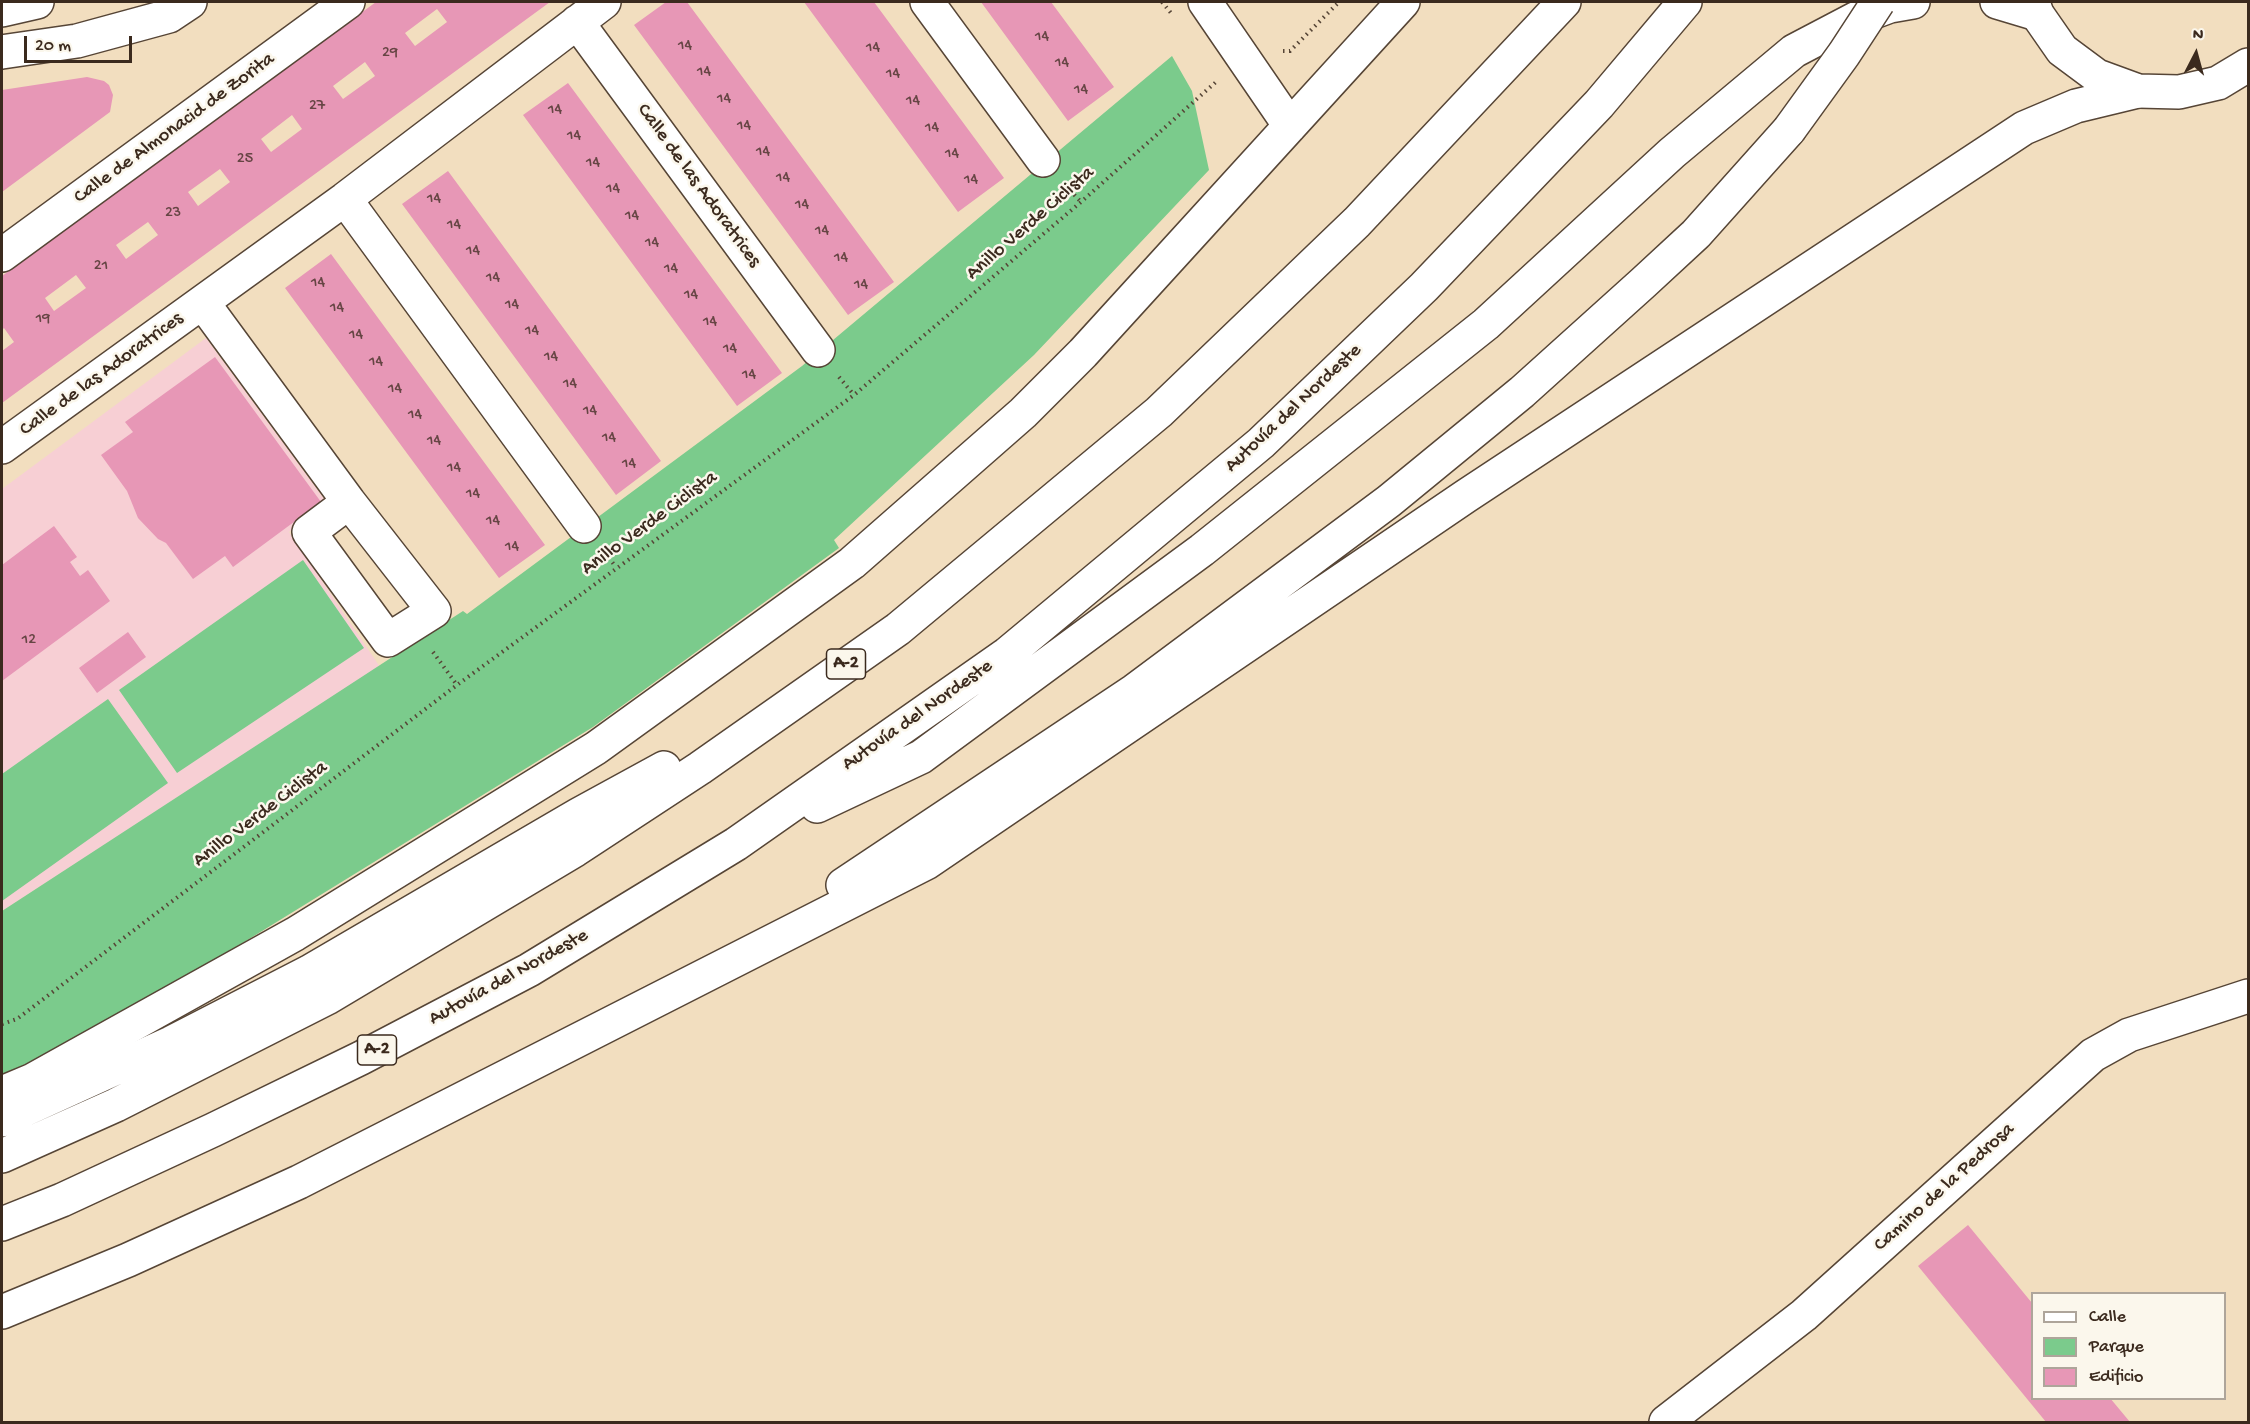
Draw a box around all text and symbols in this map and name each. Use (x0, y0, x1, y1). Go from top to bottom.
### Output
scale bar (27, 24, 135, 62)
north arrow (2166, 24, 2226, 84)
text: N (2192, 26, 2204, 46)
house number: 14 (1035, 28, 1049, 48)
text: 20 m (35, 36, 71, 57)
house number: 14 (678, 37, 692, 57)
house number: 14 (866, 39, 880, 59)
house number: 29 (382, 44, 398, 64)
street label: Calle de Almonacid de Zorita (70, 48, 280, 210)
house number: 14 (1055, 54, 1069, 74)
house number: 14 (697, 63, 711, 83)
house number: 14 (886, 65, 900, 85)
house number: 14 (1074, 81, 1088, 101)
house number: 14 (717, 90, 731, 110)
house number: 14 (906, 92, 920, 112)
house number: 27 (309, 97, 325, 117)
street label: Calle de las Adoratrices (631, 100, 765, 272)
house number: 14 (548, 101, 562, 121)
house number: 14 (737, 117, 751, 137)
house number: 14 (925, 119, 939, 139)
house number: 14 (567, 127, 581, 147)
house number: 14 (756, 143, 770, 163)
house number: 14 (945, 145, 959, 165)
house number: 25 (237, 150, 253, 170)
house number: 14 (586, 154, 600, 174)
street label: Anillo Verde Ciclista (962, 162, 1100, 286)
house number: 14 (776, 169, 790, 189)
house number: 14 (964, 171, 978, 191)
house number: 14 (606, 180, 620, 200)
house number: 14 (427, 190, 441, 210)
house number: 14 (795, 196, 809, 216)
house number: 23 (165, 204, 181, 224)
house number: 14 (625, 207, 639, 227)
house number: 14 (447, 216, 461, 236)
house number: 14 (815, 222, 829, 242)
house number: 14 (645, 234, 659, 254)
house number: 14 (466, 242, 480, 262)
house number: 14 (834, 249, 848, 269)
house number: 21 (94, 257, 108, 277)
house number: 14 (664, 260, 678, 280)
house number: 14 (486, 269, 500, 289)
house number: 14 (311, 274, 325, 294)
house number: 14 (854, 276, 868, 296)
house number: 14 (684, 286, 698, 306)
house number: 14 (505, 296, 519, 316)
house number: 14 (330, 299, 344, 319)
street label: Calle de las Adoratrices (16, 308, 188, 442)
house number: 19 (36, 310, 50, 330)
house number: 14 (703, 313, 717, 333)
house number: 14 (525, 322, 539, 342)
house number: 14 (349, 326, 363, 346)
street label: Autovía del Nordeste (1221, 339, 1367, 479)
house number: 14 (723, 340, 737, 360)
house number: 14 (544, 348, 558, 368)
house number: 14 (369, 353, 383, 373)
house number: 14 (742, 366, 756, 386)
house number: 14 (563, 375, 577, 395)
house number: 14 (388, 380, 402, 400)
house number: 14 (583, 402, 597, 422)
house number: 14 (408, 406, 422, 426)
house number: 14 (602, 429, 616, 449)
house number: 14 (427, 432, 441, 452)
house number: 14 (622, 455, 636, 475)
house number: 14 (447, 459, 461, 479)
street label: Anillo Verde Ciclista (577, 467, 723, 581)
house number: 14 (466, 485, 480, 505)
house number: 14 (486, 512, 500, 532)
house number: 14 (505, 538, 519, 558)
house number: 12 (22, 631, 36, 651)
road number: A-2 (826, 649, 866, 679)
street label: Autovía del Nordeste (838, 655, 998, 777)
street label: Anillo Verde Ciclista (189, 757, 333, 873)
street label: Autovía del Nordeste (425, 924, 593, 1032)
road number: A-2 (358, 1035, 397, 1065)
street label: Camino de la Pedrosa (1870, 1118, 2020, 1258)
legend (2031, 1292, 2226, 1400)
text: Calle (2089, 1307, 2126, 1328)
text: Parque (2089, 1337, 2144, 1358)
text: Edificio (2089, 1367, 2143, 1388)

